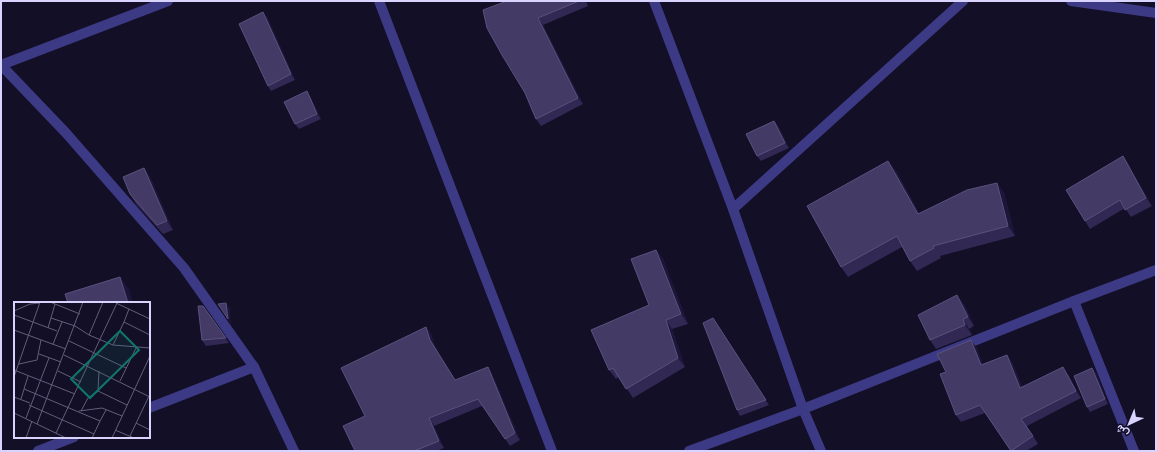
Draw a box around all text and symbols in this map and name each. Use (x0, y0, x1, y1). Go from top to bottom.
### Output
inset map (14, 302, 150, 438)
north arrow (1109, 404, 1149, 444)
text: ش (1112, 422, 1132, 442)

